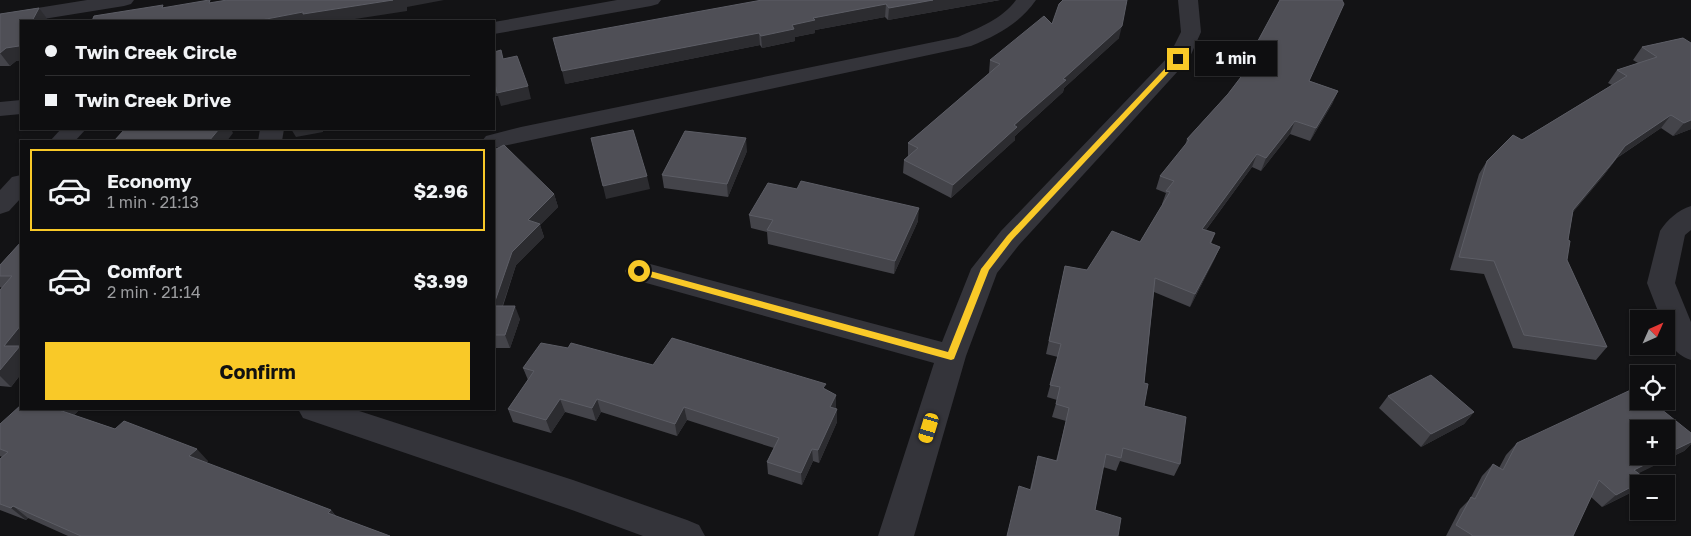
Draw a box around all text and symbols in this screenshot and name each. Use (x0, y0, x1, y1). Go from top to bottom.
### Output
text: Twin Creek Circle (75, 40, 237, 63)
callout: 1 min (1196, 42, 1278, 76)
route end (1167, 48, 1189, 70)
text: 1 min (1216, 48, 1256, 68)
text: Twin Creek Drive (75, 88, 231, 111)
icon: car (47, 168, 92, 213)
text: Economy (107, 169, 192, 192)
text: $2.96 (413, 179, 468, 202)
text: 1 min · 21:13 (107, 192, 199, 212)
icon: car (47, 258, 92, 303)
text: Comfort (107, 259, 182, 282)
route start (628, 260, 650, 282)
text: $3.99 (413, 269, 468, 292)
text: 2 min · 21:14 (107, 282, 201, 302)
north arrow (1630, 310, 1675, 355)
map controls (1630, 310, 1675, 520)
button: Confirm (45, 342, 470, 400)
button: locate (1630, 365, 1675, 410)
car (917, 411, 940, 445)
button: + (1630, 420, 1675, 465)
button: − (1630, 475, 1675, 520)

